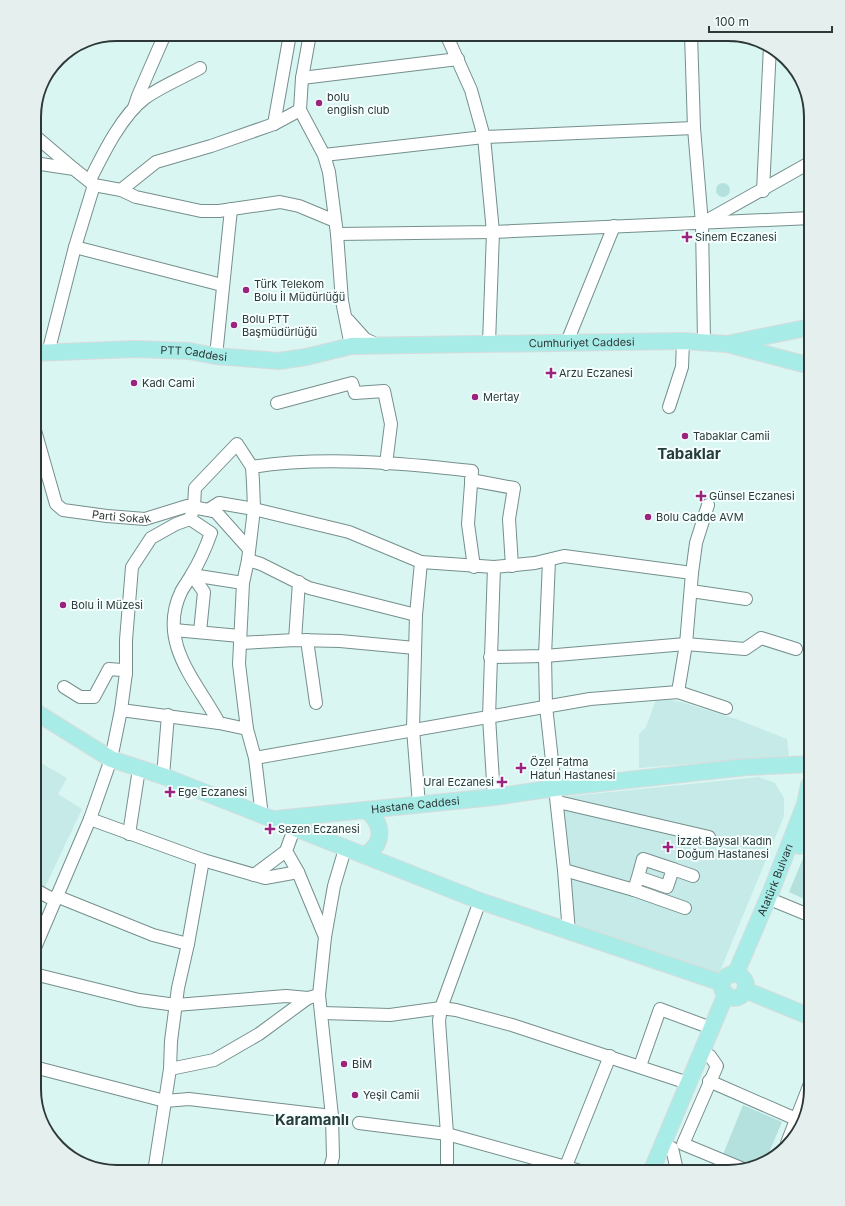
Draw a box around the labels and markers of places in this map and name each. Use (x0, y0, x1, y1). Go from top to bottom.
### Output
place label: bolu english club (327, 90, 390, 117)
marker: bolu english club (314, 98, 324, 108)
place label: Sinem Eczanesi (695, 230, 777, 244)
marker: Sinem Eczanesi (682, 232, 692, 242)
place label: Türk Telekom Bolu İl Müdürlüğü (254, 277, 345, 304)
marker: Türk Telekom Bolu İl Müdürlüğü (241, 285, 251, 295)
place label: Bolu PTT Başmüdürlüğü (242, 312, 317, 339)
marker: Bolu PTT Başmüdürlüğü (229, 320, 239, 330)
place label: Arzu Eczanesi (559, 366, 633, 380)
marker: Arzu Eczanesi (546, 368, 556, 378)
place label: Kadı Cami (142, 376, 195, 390)
marker: Kadı Cami (129, 378, 139, 388)
place label: Mertay (483, 390, 520, 404)
marker: Mertay (470, 392, 480, 402)
place label: Tabaklar Camii (693, 429, 770, 443)
marker: Tabaklar Camii (680, 431, 690, 441)
place label: Günsel Eczanesi (709, 489, 795, 503)
marker: Günsel Eczanesi (696, 491, 706, 501)
place label: Bolu Cadde AVM (656, 510, 744, 524)
marker: Bolu Cadde AVM (643, 512, 653, 522)
place label: Bolu İl Müzesi (71, 598, 143, 612)
marker: Bolu İl Müzesi (58, 600, 68, 610)
place label: Özel Fatma Hatun Hastanesi (530, 755, 615, 782)
marker: Özel Fatma Hatun Hastanesi (515, 762, 527, 774)
place label: Ural Eczanesi (423, 775, 494, 789)
marker: Ural Eczanesi (497, 777, 507, 787)
place label: Ege Eczanesi (178, 785, 247, 799)
marker: Ege Eczanesi (165, 787, 175, 797)
place label: Sezen Eczanesi (278, 822, 360, 836)
marker: Sezen Eczanesi (265, 824, 275, 834)
place label: İzzet Baysal Kadın Doğum Hastanesi (677, 834, 772, 861)
marker: İzzet Baysal Kadın Doğum Hastanesi (662, 841, 674, 853)
place label: BİM (352, 1057, 372, 1071)
marker: BİM (339, 1059, 349, 1069)
place label: Yeşil Camii (363, 1088, 419, 1102)
marker: Yeşil Camii (350, 1090, 360, 1100)

